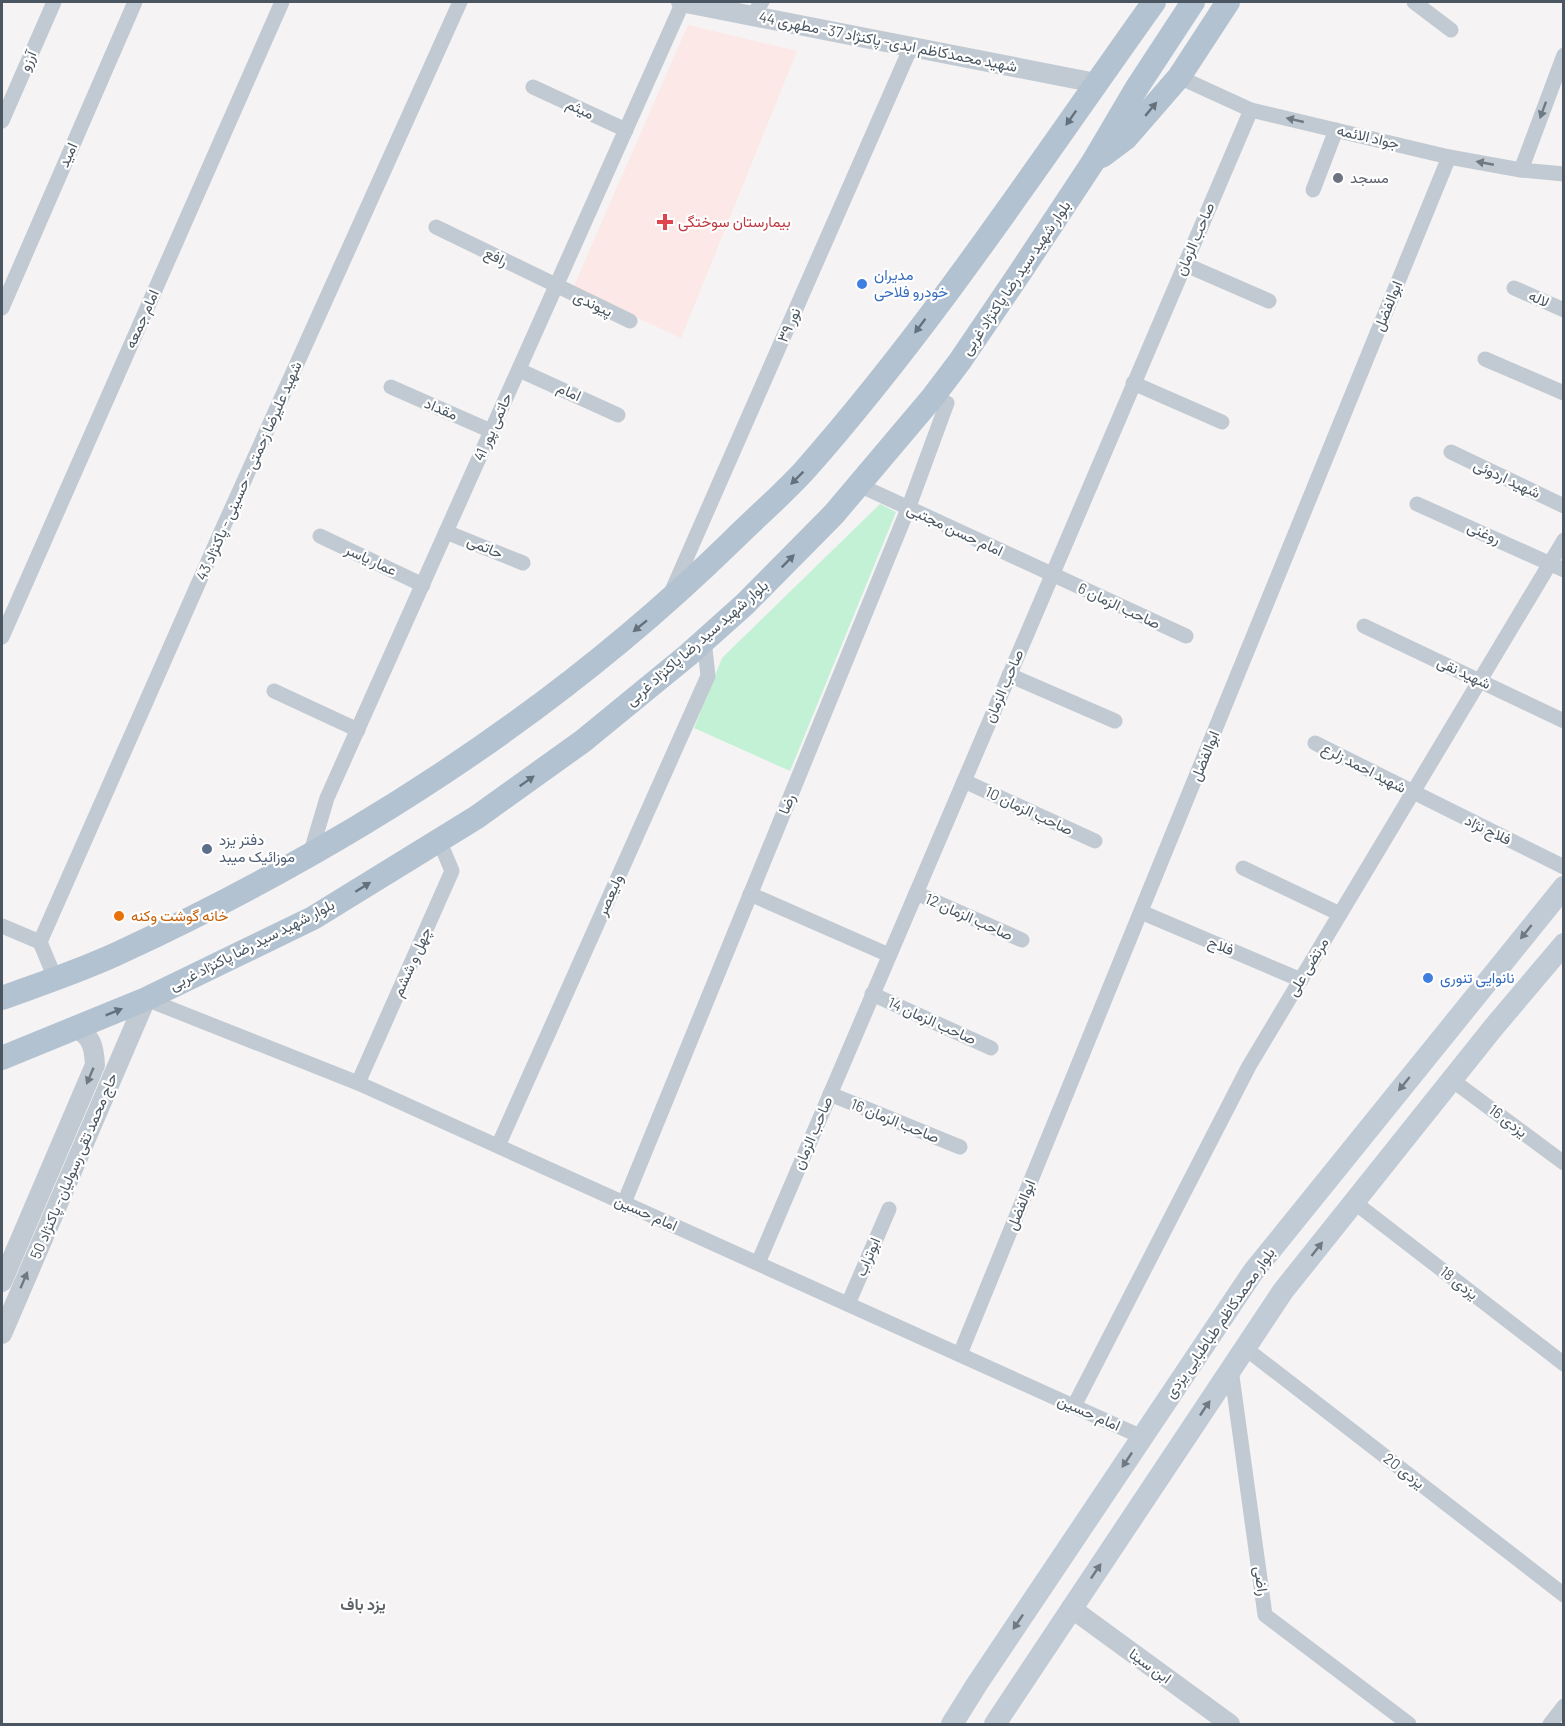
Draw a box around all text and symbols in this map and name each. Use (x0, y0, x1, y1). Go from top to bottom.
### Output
street label: شهید محمدکاظم ابدی- پاکنژاد 37- مطهری 44 (757, 7, 1019, 77)
street label: آرزو (15, 46, 41, 74)
street label: میثم (563, 94, 597, 124)
one-way arrow (1538, 101, 1548, 119)
one-way arrow (1144, 102, 1157, 117)
one-way arrow (1065, 109, 1077, 125)
one-way arrow (1285, 114, 1304, 124)
street label: جواد الائمه (1335, 120, 1401, 153)
street label: امید (54, 140, 81, 170)
one-way arrow (1475, 158, 1494, 167)
place label: مسجد (1350, 168, 1389, 187)
marker: مسجد (1331, 171, 1345, 185)
street label: بلوار شهید سید رضا پاکنژاد غربی (957, 197, 1075, 359)
street label: صاحب الزمان (1171, 199, 1219, 278)
place label: بیمارستان سوختگی (678, 212, 791, 232)
marker: بیمارستان سوختگی (656, 213, 674, 231)
street label: رافع (481, 243, 511, 272)
place label: مدیران خودرو فلاحی (874, 265, 948, 302)
marker: مدیران خودرو فلاحی (855, 277, 869, 291)
street label: ابوالفضل (1369, 278, 1406, 334)
street label: امام جمعه (120, 286, 164, 352)
street label: پیوندی (570, 286, 616, 322)
street label: لاله (1526, 286, 1552, 311)
street label: نور ۳۹ (773, 304, 805, 345)
one-way arrow (914, 319, 926, 334)
street label: شهید علیرضا زحمتی - حسینی - پاکنژاد 43 (191, 358, 307, 584)
street label: امام (554, 378, 584, 406)
street label: حاتمی پور 41 (469, 390, 517, 464)
street label: مقداد (422, 393, 461, 423)
street label: شهید اردوئی (1470, 455, 1544, 503)
one-way arrow (790, 470, 804, 484)
street label: امام حسن مجتبی (904, 499, 1006, 561)
street label: روغنی (1464, 517, 1504, 549)
street label: حاتمی (464, 531, 506, 563)
street label: عمار یاسر (342, 539, 400, 580)
one-way arrow (780, 554, 795, 568)
street label: بلوار شهید سید رضا پاکنژاد غربی (621, 575, 773, 711)
street label: صاحب الزمان 6 (1075, 578, 1163, 633)
one-way arrow (632, 619, 647, 631)
street label: صاحب الزمان (980, 646, 1028, 725)
street label: شهید نقی (1434, 652, 1494, 694)
street label: ابوالفضل (1186, 728, 1223, 784)
street label: شهید احمد زلرع (1318, 738, 1410, 799)
one-way arrow (518, 775, 534, 787)
street label: صاحب الزمان 10 (982, 782, 1076, 839)
street label: رضا (774, 791, 799, 817)
street label: فلاح نژاد (1461, 810, 1515, 851)
place label: دفتر یزد موزائیک میبد (219, 830, 295, 866)
marker: دفتر یزد موزائیک میبد (200, 842, 214, 856)
street label: ولیعصر (592, 871, 627, 920)
one-way arrow (355, 882, 371, 893)
street label: صاحب الزمان 12 (922, 889, 1016, 944)
street label: بلوار شهید سید رضا پاکنژاد غربی (166, 895, 338, 995)
place label: خانه گوشت وکنه (131, 906, 228, 925)
marker: خانه گوشت وکنه (112, 909, 126, 923)
street label: چهل و ششم (388, 924, 436, 1000)
one-way arrow (1520, 924, 1533, 940)
street label: فلاح (1205, 932, 1237, 961)
street label: مرتضی علی (1283, 934, 1333, 1000)
place label: نانوایی تنوری (1440, 968, 1515, 988)
marker: نانوایی تنوری (1421, 971, 1435, 985)
street label: صاحب الزمان 14 (885, 993, 979, 1048)
one-way arrow (105, 1007, 123, 1016)
one-way arrow (85, 1068, 94, 1085)
street label: حاج محمد تقی رسولیان- پاکنژاد 50 (26, 1070, 123, 1263)
one-way arrow (1398, 1076, 1410, 1091)
street label: صاحب الزمان (789, 1093, 837, 1172)
street label: صاحب الزمان 16 (848, 1094, 942, 1147)
street label: یزدی 16 (1485, 1100, 1531, 1142)
street label: ابوالفضل (1002, 1177, 1039, 1233)
street label: امام حسین (611, 1190, 681, 1236)
street label: ابوتراب (851, 1234, 884, 1279)
one-way arrow (1310, 1241, 1323, 1257)
street label: بلوار محمدکاظم طباطبایی یزدی (1160, 1244, 1280, 1402)
street label: یزدی 18 (1436, 1262, 1482, 1304)
one-way arrow (20, 1272, 29, 1289)
street label: امام حسین (1054, 1390, 1124, 1436)
one-way arrow (1199, 1401, 1211, 1417)
street label: یزدی 20 (1379, 1449, 1429, 1493)
one-way arrow (1121, 1452, 1132, 1468)
one-way arrow (1090, 1563, 1102, 1579)
street label: راضی (1249, 1565, 1273, 1597)
district label: یزد باف (340, 1594, 386, 1615)
one-way arrow (1012, 1614, 1024, 1630)
street label: ابن سینا (1125, 1644, 1175, 1688)

